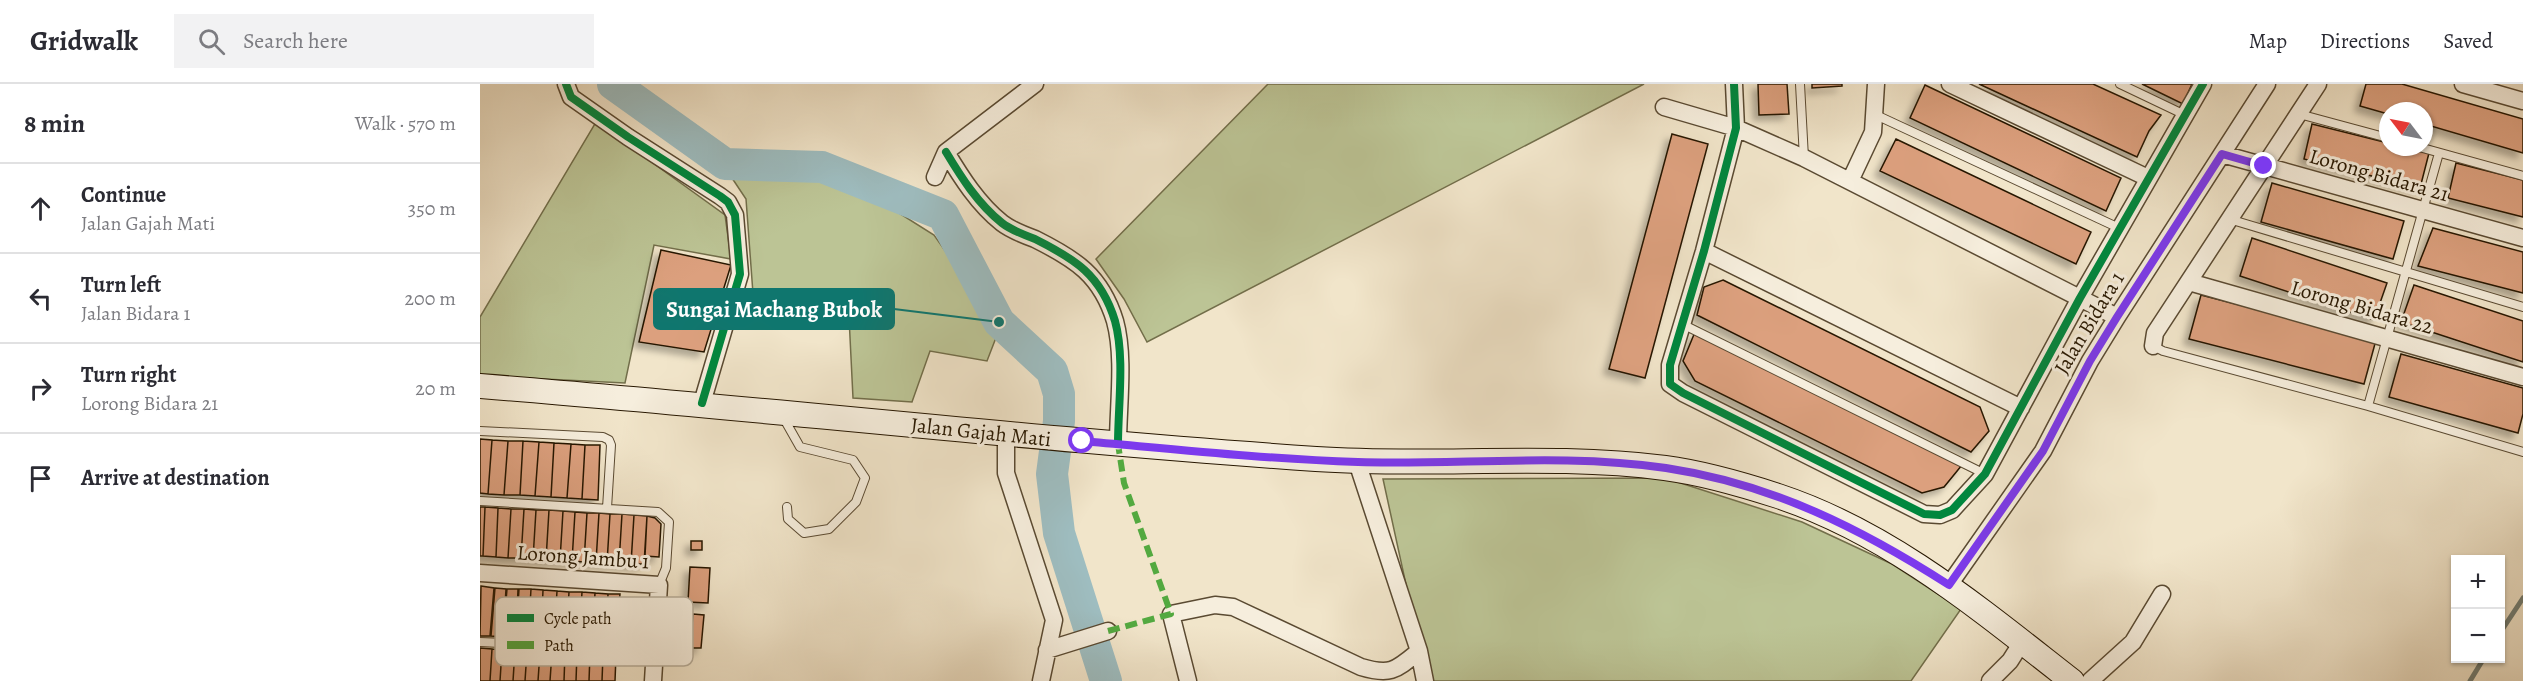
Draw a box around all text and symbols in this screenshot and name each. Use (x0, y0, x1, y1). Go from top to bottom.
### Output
search box (174, 14, 594, 68)
text: Gridwalk (30, 22, 138, 60)
icon: search (195, 25, 228, 58)
text: Search here (243, 26, 348, 56)
text: Map (2249, 27, 2287, 55)
text: Directions (2320, 27, 2410, 55)
text: Saved (2443, 27, 2493, 55)
north arrow (2379, 102, 2433, 156)
text: 8 min (24, 106, 85, 141)
text: Walk · 570 m (355, 110, 456, 137)
street label: Lorong Bidara 21 (2306, 142, 2452, 208)
route end (2250, 152, 2276, 178)
text: Continue (81, 180, 166, 210)
icon: ahead (24, 192, 57, 225)
text: 350 m (408, 195, 456, 222)
text: Jalan Gajah Mati (81, 210, 215, 237)
street label: Jalan Bidara 1 (2047, 267, 2131, 379)
text: Turn left (81, 270, 161, 300)
street label: Lorong Bidara 22 (2288, 273, 2436, 341)
icon: left (24, 282, 57, 315)
text: 200 m (405, 285, 456, 312)
callout: Sungai Machang Bubok (654, 289, 894, 329)
text: Sungai Machang Bubok (666, 295, 883, 325)
text: Jalan Bidara 1 (81, 300, 190, 327)
text: Turn right (81, 360, 177, 390)
icon: right (24, 372, 57, 405)
text: 20 m (415, 375, 456, 402)
text: Lorong Bidara 21 (81, 390, 218, 417)
street label: Jalan Gajah Mati (910, 411, 1053, 453)
route start (1068, 427, 1094, 453)
icon: arrive (24, 462, 57, 495)
text: Arrive at destination (81, 463, 270, 493)
street label: Lorong Jambu 1 (516, 538, 650, 576)
map controls (2451, 555, 2505, 663)
button: + (2451, 555, 2505, 609)
legend (495, 597, 693, 666)
text: Cycle path (544, 608, 612, 630)
button: − (2451, 609, 2505, 663)
text: Path (544, 635, 574, 657)

